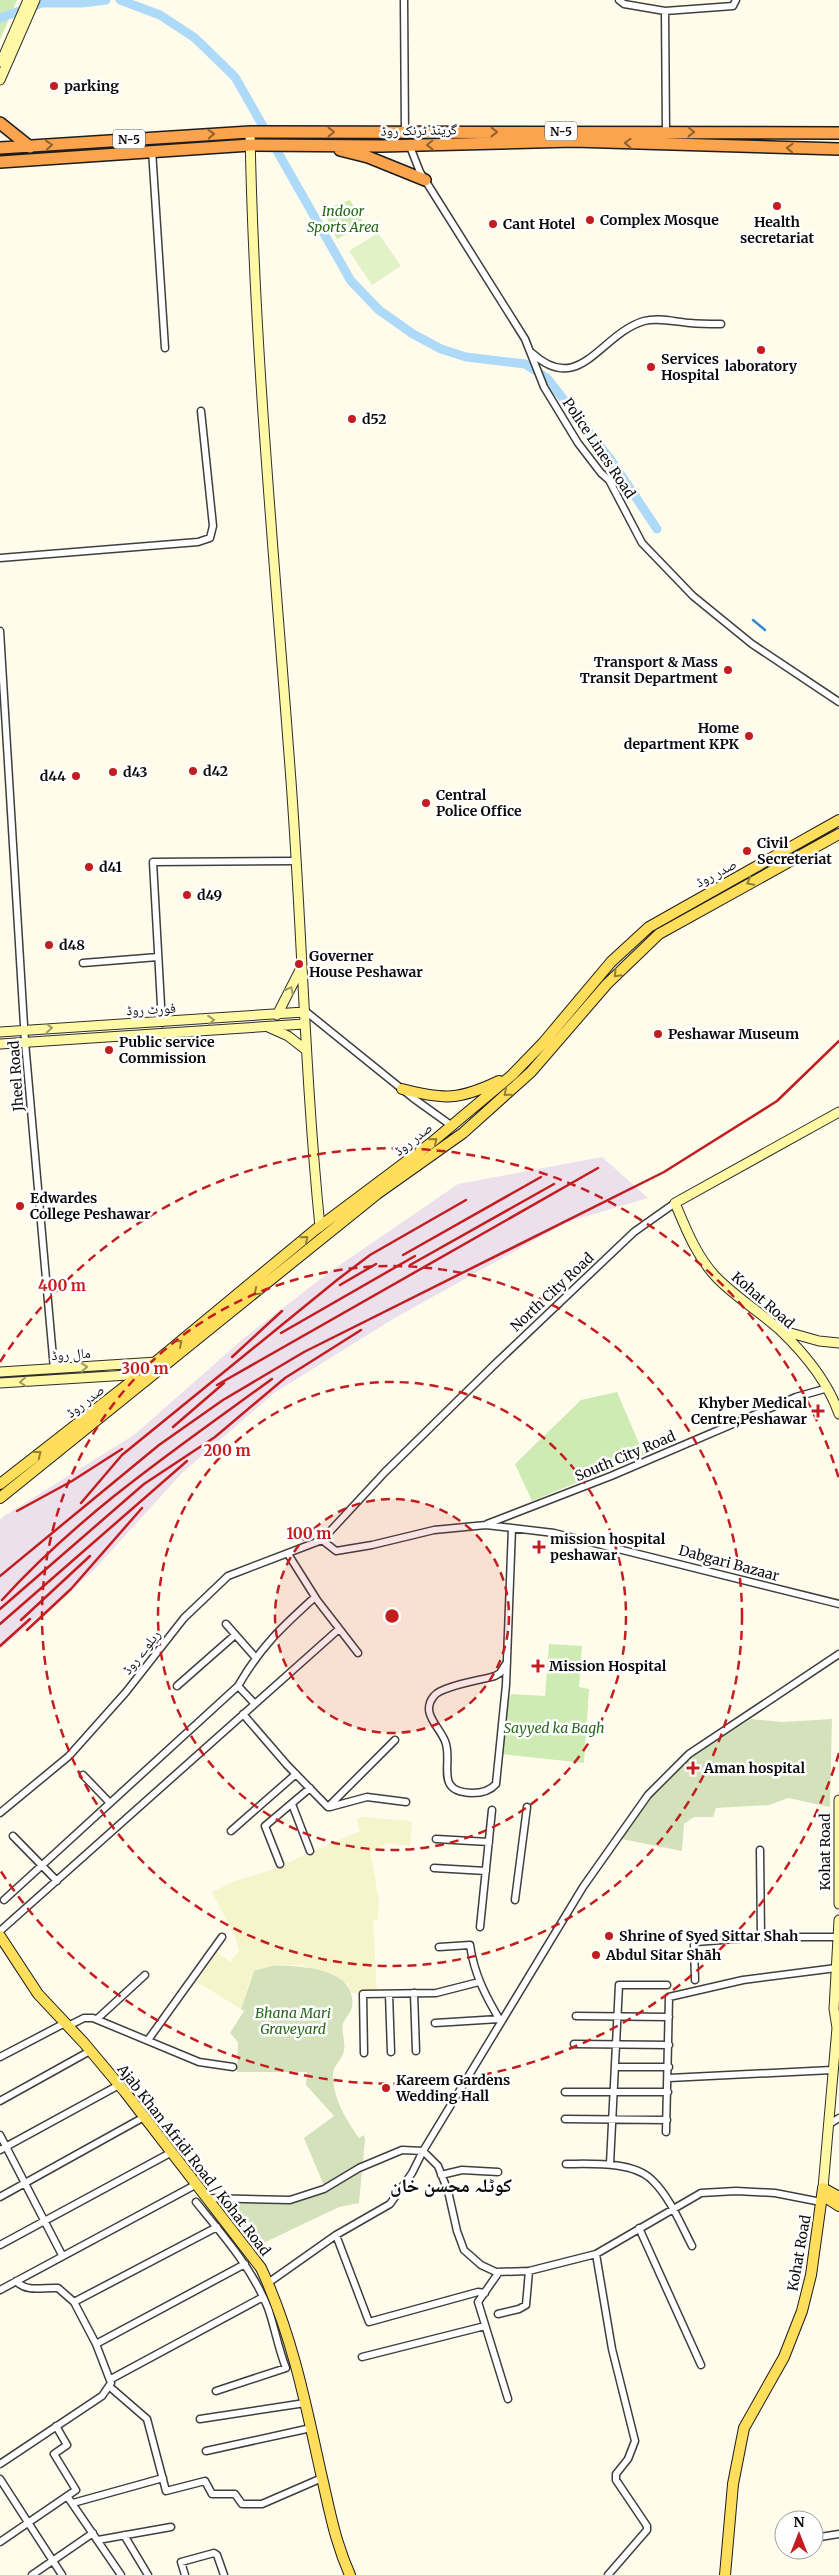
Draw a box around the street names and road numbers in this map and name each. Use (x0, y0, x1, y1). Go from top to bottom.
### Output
street label: گرینڈ ٹرنک روڈ (381, 120, 458, 140)
road number: N-5 (545, 122, 577, 140)
road number: N-5 (113, 130, 145, 148)
street label: Police Lines Road (559, 394, 640, 502)
street label: صدر روڈ (692, 855, 740, 891)
street label: فورٹ روڈ (126, 999, 176, 1019)
street label: Jheel Road (5, 1039, 28, 1113)
street label: صدر روڈ (390, 1118, 436, 1160)
street label: North City Road (507, 1248, 598, 1335)
street label: Kohat Road (728, 1268, 798, 1332)
street label: مال روڈ (51, 1344, 91, 1364)
street label: صدر روڈ (62, 1380, 108, 1422)
street label: South City Road (572, 1426, 679, 1485)
street label: Dabgari Bazaar (677, 1541, 781, 1585)
street label: ریلوے روڈ (118, 1626, 164, 1678)
street label: Kohat Road (816, 1813, 834, 1891)
street label: Ajab Khan Afridi Road / Kohat Road (113, 2060, 275, 2260)
street label: Kohat Road (783, 2213, 815, 2293)

